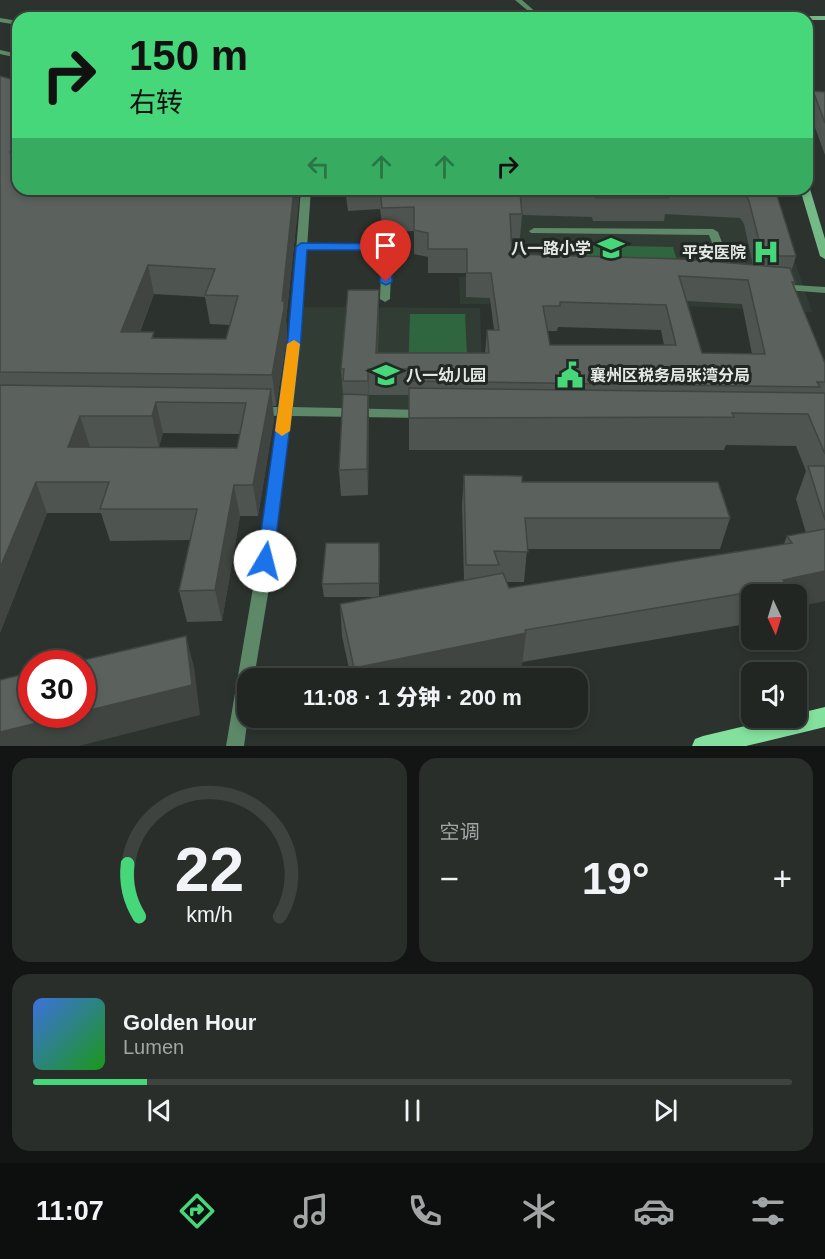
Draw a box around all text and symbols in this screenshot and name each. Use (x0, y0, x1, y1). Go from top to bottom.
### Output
text: 150 m (129, 32, 248, 79)
icon: right (30, 36, 108, 114)
text: 右转 (129, 88, 183, 118)
icon: left (302, 150, 335, 183)
icon: ahead (365, 150, 398, 183)
icon: ahead (428, 150, 461, 183)
icon: right (491, 150, 524, 183)
pin (360, 220, 411, 282)
icon: arrive (369, 229, 402, 262)
school or university icon: 八一路小学 (596, 233, 626, 263)
hospital icon: 平安医院 (751, 237, 781, 267)
place label: 八一路小学 (511, 240, 591, 257)
place label: 平安医院 (682, 244, 746, 261)
school or university icon: 八一幼儿园 (371, 360, 401, 390)
public building icon: 襄州区税务局张湾分局 (555, 360, 585, 390)
place label: 八一幼儿园 (406, 366, 486, 384)
place label: 襄州区税务局张湾分局 (590, 366, 750, 384)
position arrow (233, 529, 297, 593)
north arrow (741, 584, 807, 650)
map controls (741, 584, 807, 728)
speed limit sign: 30 (18, 650, 96, 728)
button: sound (741, 662, 807, 728)
text: 11:08 · 1 分钟 · 200 m (303, 685, 522, 710)
text: 空调 (440, 821, 480, 843)
text: 22 (175, 835, 244, 904)
text: 19° (582, 853, 650, 904)
text: − (440, 860, 459, 897)
text: + (773, 860, 792, 897)
text: km/h (186, 903, 232, 927)
text: Golden Hour (123, 1010, 256, 1035)
text: Lumen (123, 1036, 184, 1058)
icon: previous (143, 1094, 176, 1127)
icon: pause (396, 1094, 429, 1127)
icon: next (649, 1094, 682, 1127)
icon: directions (176, 1190, 218, 1232)
icon: music (290, 1190, 332, 1232)
icon: phone (404, 1190, 446, 1232)
icon: climate (518, 1190, 560, 1232)
icon: car (633, 1190, 675, 1232)
icon: filters (747, 1190, 789, 1232)
text: 11:07 (36, 1196, 104, 1226)

